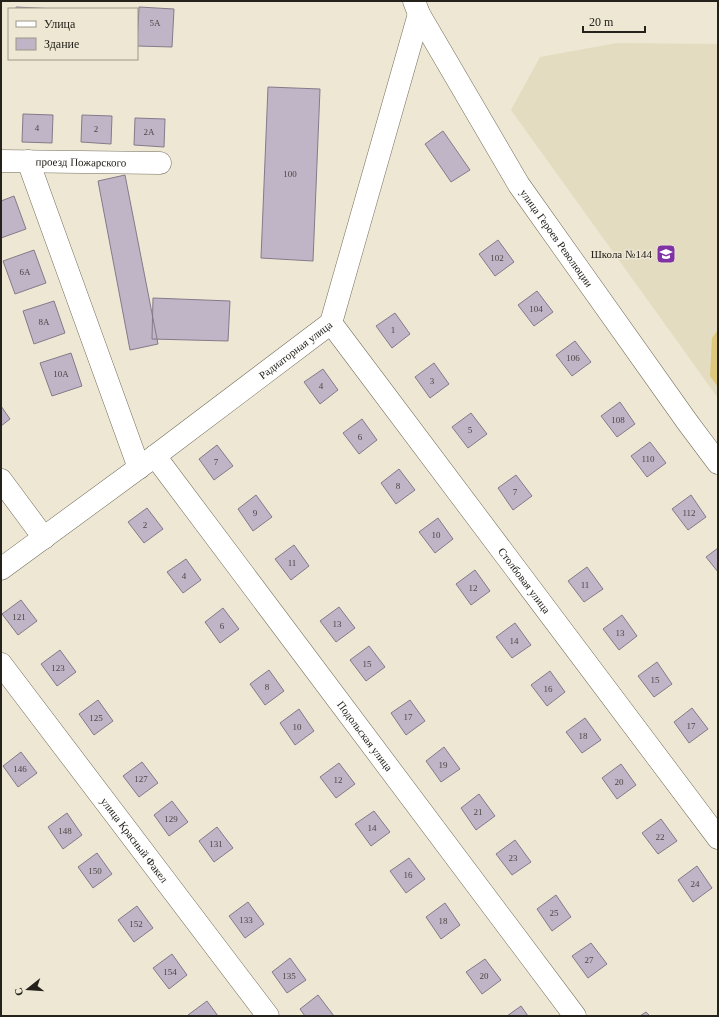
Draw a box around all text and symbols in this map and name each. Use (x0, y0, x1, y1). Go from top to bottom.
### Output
legend (8, 8, 138, 60)
scale bar (583, 8, 645, 34)
text: 20 m (589, 15, 614, 29)
text: Улица (44, 17, 76, 31)
house number: 5А (150, 18, 161, 28)
text: Здание (44, 37, 79, 51)
house number: 4 (35, 123, 40, 133)
house number: 2 (94, 124, 98, 134)
house number: 2А (144, 127, 155, 137)
street label: проезд Пожарского (36, 155, 127, 169)
house number: 100 (283, 169, 297, 179)
street label: улица Героев Революции (518, 187, 595, 289)
school or university icon: Школа №144 (655, 243, 677, 265)
place label: Школа №144 (591, 248, 652, 260)
house number: 102 (490, 253, 504, 263)
house number: 6А (20, 267, 31, 277)
house number: 104 (529, 304, 543, 314)
house number: 8А (39, 317, 50, 327)
street label: Радиаторная улица (256, 318, 334, 381)
house number: 1 (391, 325, 395, 335)
house number: 106 (566, 353, 580, 363)
house number: 10А (53, 369, 69, 379)
house number: 3 (430, 376, 435, 386)
house number: 4 (319, 381, 324, 391)
house number: 108 (611, 415, 625, 425)
house number: 5 (468, 425, 473, 435)
house number: 6 (358, 432, 363, 442)
house number: 110 (641, 454, 655, 464)
house number: 7 (214, 457, 219, 467)
house number: 8 (396, 481, 401, 491)
house number: 7 (513, 487, 518, 497)
house number: 9 (253, 508, 258, 518)
house number: 112 (682, 508, 696, 518)
house number: 2 (143, 520, 147, 530)
house number: 10 (432, 530, 441, 540)
street label: Столбовая улица (496, 545, 553, 616)
house number: 11 (288, 558, 296, 568)
house number: 4 (182, 571, 187, 581)
house number: 11 (581, 580, 589, 590)
house number: 12 (469, 583, 478, 593)
house number: 121 (12, 612, 26, 622)
house number: 13 (333, 619, 342, 629)
house number: 6 (220, 621, 225, 631)
house number: 13 (616, 628, 625, 638)
house number: 14 (510, 636, 519, 646)
house number: 15 (363, 659, 372, 669)
house number: 123 (51, 663, 65, 673)
house number: 15 (651, 675, 660, 685)
house number: 8 (265, 682, 270, 692)
house number: 16 (544, 684, 553, 694)
street label: Подольская улица (335, 699, 395, 774)
house number: 17 (404, 712, 413, 722)
house number: 125 (89, 713, 103, 723)
house number: 17 (687, 721, 696, 731)
house number: 10 (293, 722, 302, 732)
house number: 18 (579, 731, 588, 741)
house number: 19 (439, 760, 448, 770)
house number: 146 (13, 764, 27, 774)
house number: 127 (134, 774, 148, 784)
house number: 12 (334, 775, 343, 785)
house number: 20 (615, 777, 624, 787)
street label: улица Красный Факел (98, 795, 171, 885)
house number: 21 (474, 807, 483, 817)
house number: 129 (164, 814, 178, 824)
house number: 14 (368, 823, 377, 833)
house number: 148 (58, 826, 72, 836)
house number: 22 (656, 832, 665, 842)
house number: 131 (209, 839, 223, 849)
house number: 23 (509, 853, 518, 863)
house number: 150 (88, 866, 102, 876)
house number: 16 (404, 870, 413, 880)
house number: 24 (691, 879, 700, 889)
house number: 25 (550, 908, 559, 918)
house number: 133 (239, 915, 253, 925)
house number: 18 (439, 916, 448, 926)
house number: 152 (129, 919, 143, 929)
house number: 27 (585, 955, 594, 965)
house number: 154 (163, 967, 177, 977)
north arrow (8, 969, 48, 1009)
house number: 135 (282, 971, 296, 981)
house number: 20 (480, 971, 489, 981)
text: С (12, 986, 25, 997)

